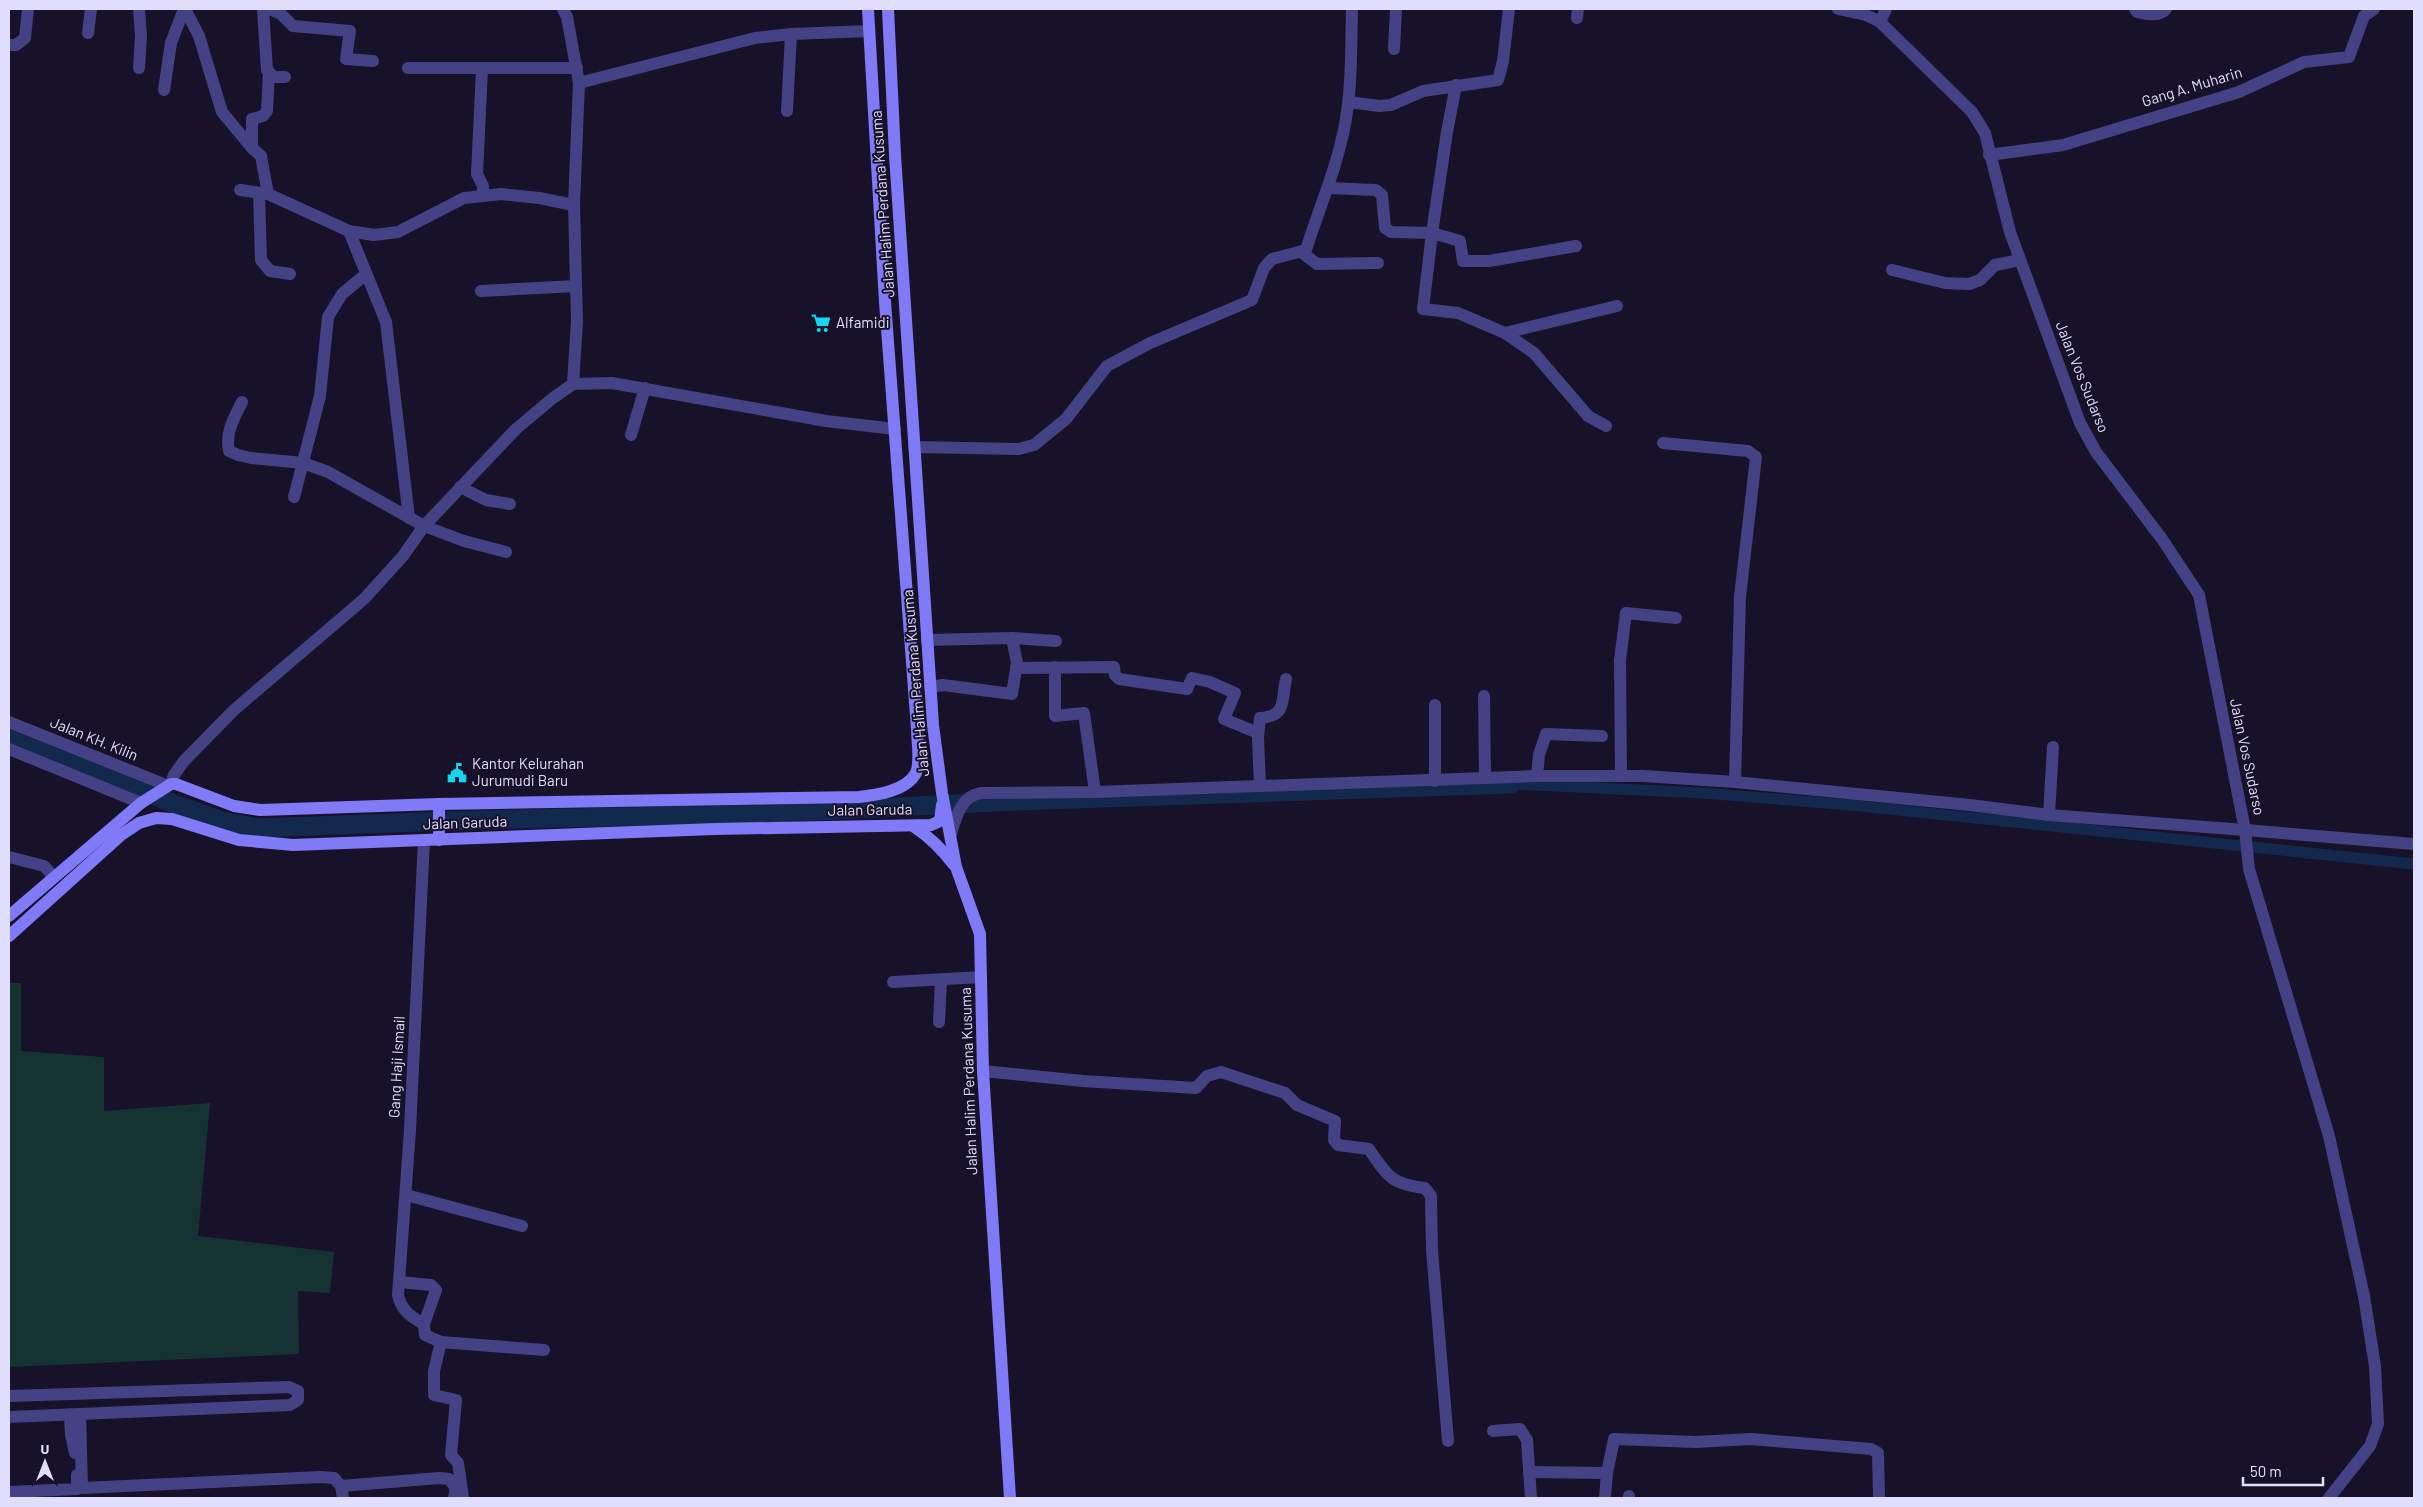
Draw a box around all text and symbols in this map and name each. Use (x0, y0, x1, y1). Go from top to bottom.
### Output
street label: Gang A. Muharin (2139, 62, 2244, 110)
street label: Jalan Halim Perdana Kusuma (866, 110, 898, 298)
supermarket icon: Alfamidi (810, 312, 832, 334)
place label: Alfamidi (836, 313, 890, 331)
street label: Jalan Vos Sudarso (2052, 318, 2113, 435)
street label: Jalan Halim Perdana Kusuma (898, 589, 932, 777)
street label: Jalan Vos Sudarso (2227, 697, 2269, 817)
street label: Jalan KH. Kilin (48, 712, 141, 764)
place label: Kantor Kelurahan Jurumudi Baru (472, 754, 584, 789)
public building icon: Kantor Kelurahan Jurumudi Baru (446, 762, 468, 784)
street label: Jalan Garuda (828, 799, 912, 819)
street label: Jalan Garuda (422, 812, 508, 832)
street label: Jalan Halim Perdana Kusuma (956, 987, 980, 1175)
street label: Gang Haji Ismail (384, 1015, 408, 1118)
north arrow (20, 1437, 70, 1487)
text: U (41, 1440, 50, 1457)
scale bar (2243, 1454, 2323, 1486)
text: 50 m (2250, 1462, 2282, 1480)

